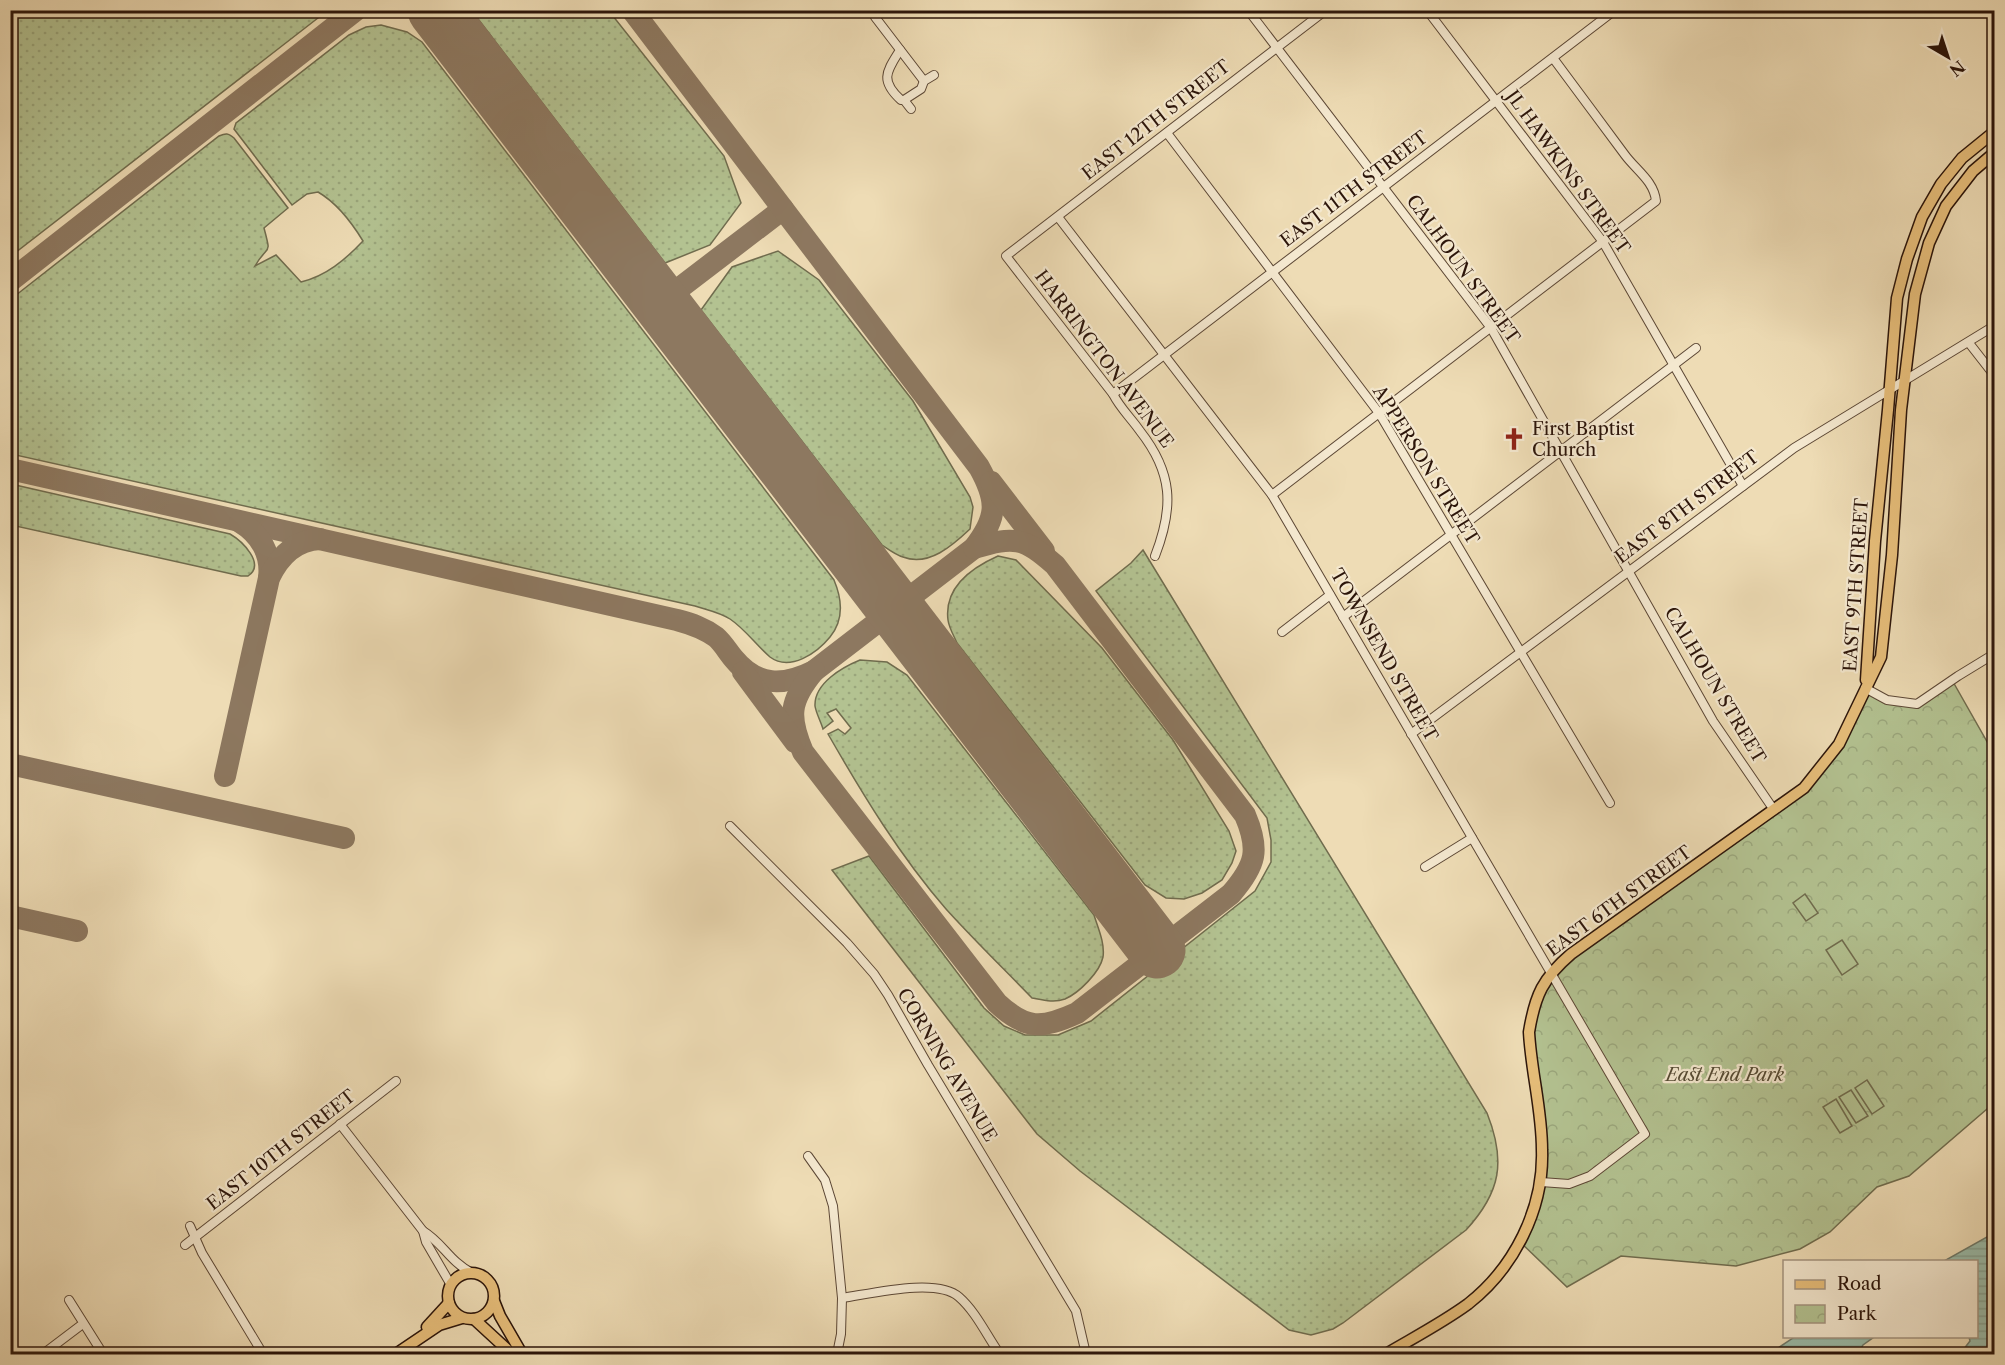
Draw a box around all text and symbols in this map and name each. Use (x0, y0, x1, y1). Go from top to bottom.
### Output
north arrow (1918, 27, 1978, 87)
street label: EAST 12TH STREET (1078, 55, 1235, 185)
text: N (1946, 57, 1969, 81)
street label: JL HAWKINS STREET (1500, 84, 1635, 258)
street label: EAST 11TH STREET (1276, 126, 1432, 252)
street label: CALHOUN STREET (1402, 190, 1525, 348)
street label: HARRINGTON AVENUE (1030, 266, 1178, 452)
street label: APPERSON STREET (1368, 381, 1484, 549)
place label: First Baptist Church (1532, 418, 1635, 461)
church icon: First Baptist Church (1501, 426, 1527, 452)
street label: EAST 8TH STREET (1611, 445, 1764, 568)
street label: EAST 9TH STREET (1839, 497, 1873, 673)
street label: TOWNSEND STREET (1326, 565, 1443, 746)
street label: CALHOUN STREET (1660, 603, 1771, 768)
street label: EAST 6TH STREET (1542, 841, 1696, 961)
street label: CORNING AVENUE (892, 984, 1002, 1146)
park label: East End Park (1664, 1064, 1785, 1086)
street label: EAST 10TH STREET (202, 1085, 360, 1215)
legend (1783, 1260, 1978, 1338)
text: Road (1837, 1273, 1882, 1295)
text: Park (1837, 1303, 1878, 1325)

